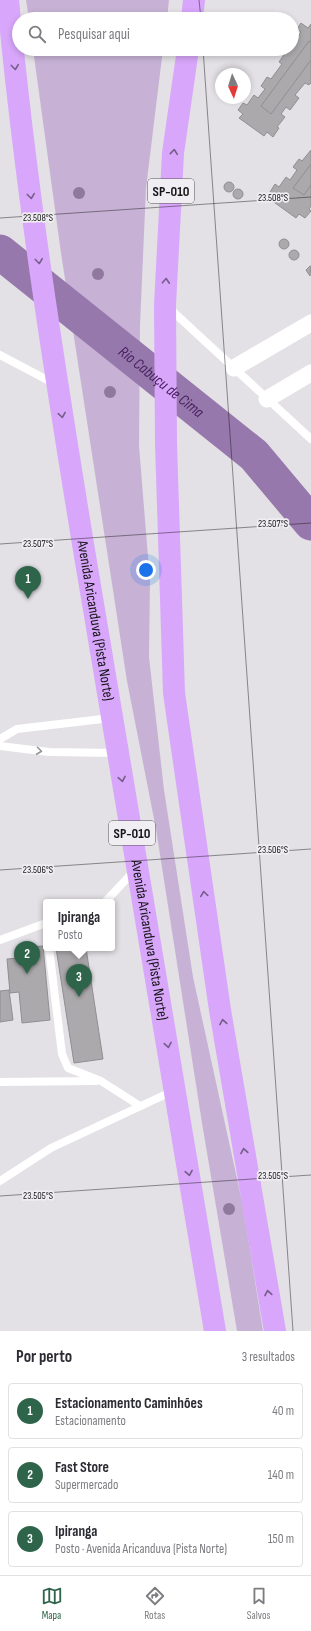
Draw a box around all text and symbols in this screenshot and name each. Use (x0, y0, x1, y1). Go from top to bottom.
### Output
search box (12, 12, 299, 56)
icon: search (26, 23, 48, 45)
text: Pesquisar aqui (58, 25, 130, 44)
one-way arrow (11, 64, 20, 70)
north arrow (215, 68, 251, 104)
one-way arrow (169, 148, 178, 155)
road number: SP-010 (148, 179, 194, 203)
text: 23.508°S (258, 192, 288, 204)
one-way arrow (26, 193, 35, 199)
text: 23.508°S (23, 212, 53, 224)
one-way arrow (34, 258, 43, 264)
one-way arrow (162, 278, 171, 284)
water label: Rio Cabuçu de Cima (114, 343, 208, 423)
one-way arrow (57, 412, 66, 419)
text: 23.507°S (258, 518, 288, 530)
text: 23.507°S (23, 538, 53, 550)
street label: Avenida Aricanduva (Pista Norte) (72, 538, 118, 702)
your location (136, 560, 156, 580)
pin: 1 (15, 566, 41, 599)
one-way arrow (36, 746, 42, 755)
one-way arrow (117, 775, 126, 782)
road number: SP-010 (109, 821, 155, 845)
text: 23.506°S (258, 844, 288, 856)
street label: Avenida Aricanduva (Pista Norte) (126, 858, 172, 1022)
text: 23.506°S (23, 864, 53, 876)
one-way arrow (200, 891, 209, 897)
popup (43, 899, 115, 951)
text: Ipiranga (58, 908, 100, 927)
text: Posto (58, 927, 83, 943)
pin: 2 (14, 941, 40, 974)
pin: 3 (66, 964, 92, 997)
one-way arrow (219, 1019, 227, 1026)
one-way arrow (163, 1041, 172, 1048)
one-way arrow (240, 1147, 249, 1154)
one-way arrow (185, 1170, 193, 1176)
text: 23.505°S (258, 1170, 288, 1182)
text: 23.505°S (23, 1190, 53, 1202)
one-way arrow (265, 1289, 273, 1296)
text: Por perto (16, 1347, 72, 1367)
text: 3 resultados (242, 1349, 295, 1365)
text: Estacionamento Caminhões (55, 1394, 203, 1413)
text: 1 (27, 1403, 33, 1419)
text: 40 m (272, 1403, 294, 1419)
text: Estacionamento (55, 1413, 126, 1429)
text: Fast Store (55, 1458, 109, 1477)
text: 2 (27, 1467, 33, 1483)
text: 140 m (268, 1467, 294, 1483)
text: Supermercado (55, 1477, 118, 1493)
text: Ipiranga (55, 1522, 97, 1541)
text: 3 (27, 1531, 33, 1547)
text: 150 m (268, 1531, 294, 1547)
text: Posto · Avenida Aricanduva (Pista Norte) (55, 1541, 227, 1557)
tab: Mapa (41, 1585, 63, 1622)
tab: Rotas (144, 1585, 166, 1622)
tab: Salvos (247, 1585, 270, 1622)

